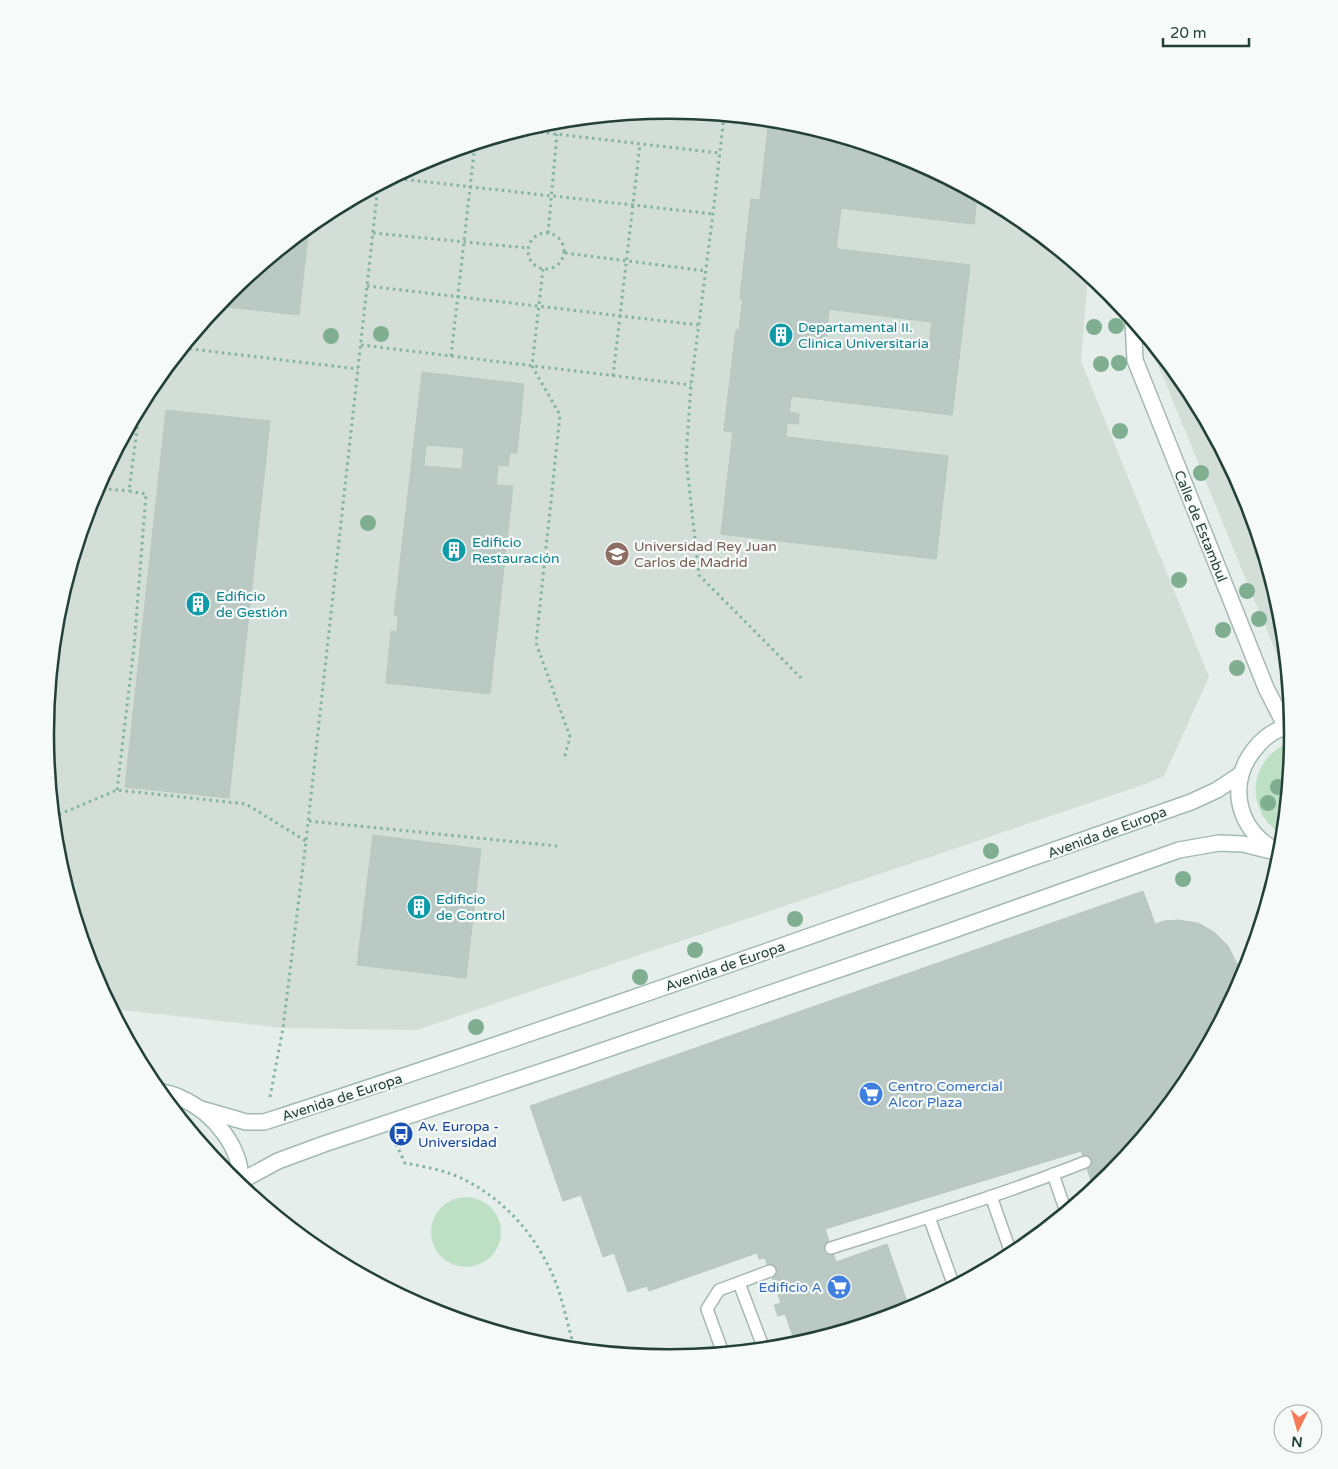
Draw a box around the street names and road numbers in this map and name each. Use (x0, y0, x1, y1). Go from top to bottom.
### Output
street label: Calle de Estambul (1170, 468, 1231, 585)
street label: Avenida de Europa (1045, 803, 1169, 862)
street label: Avenida de Europa (663, 938, 787, 995)
street label: Avenida de Europa (280, 1070, 405, 1125)

